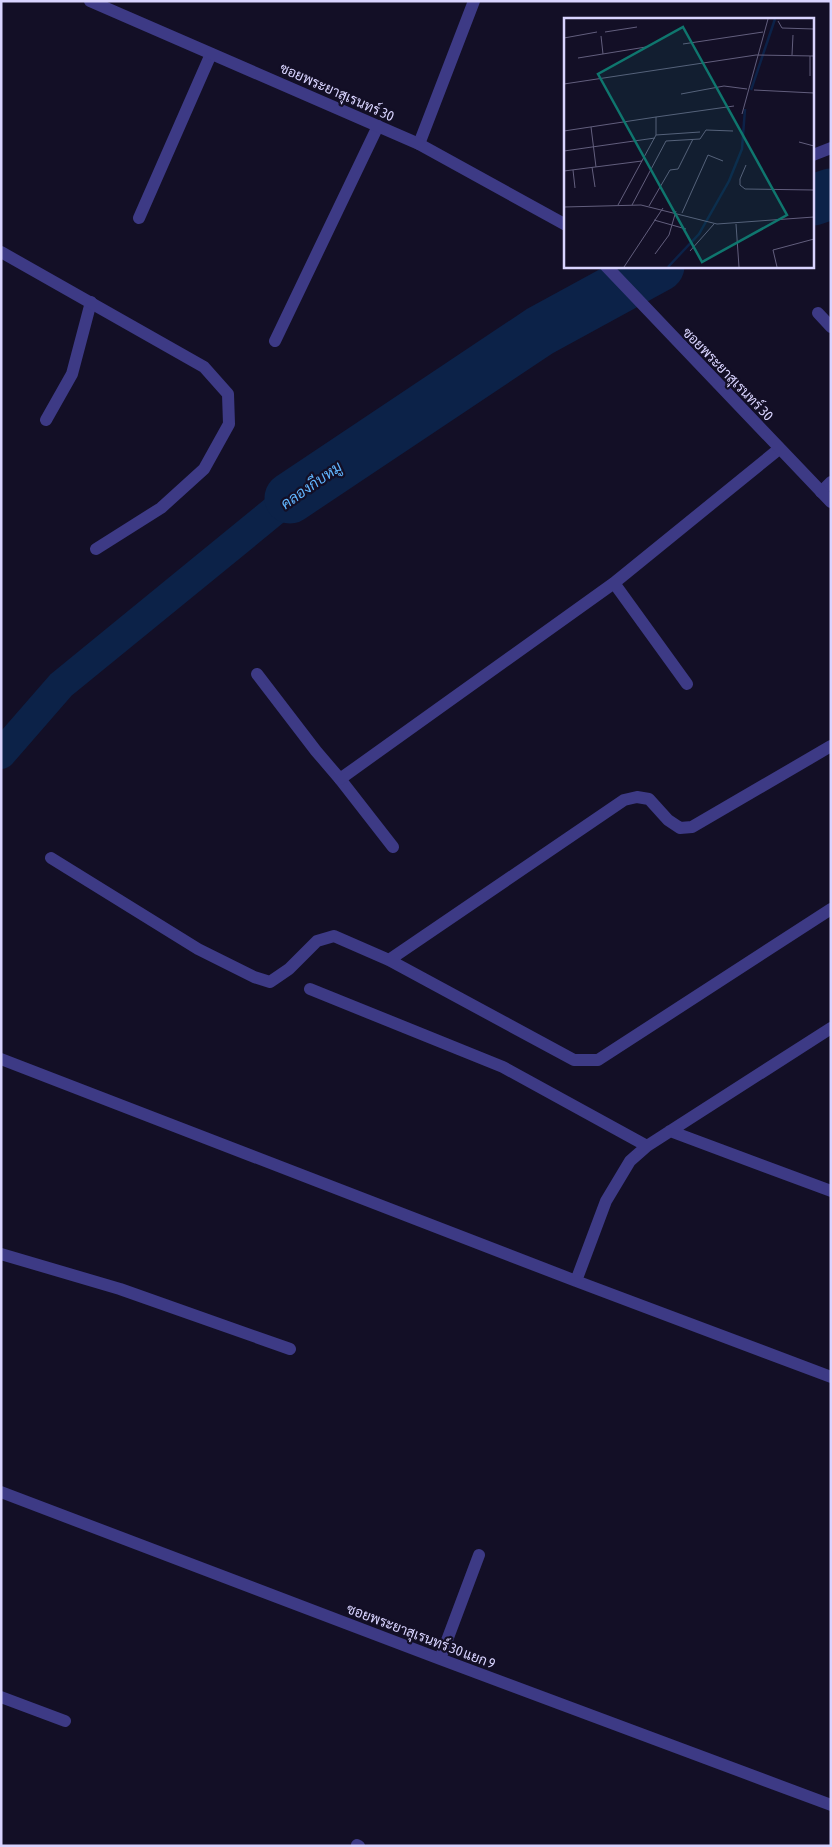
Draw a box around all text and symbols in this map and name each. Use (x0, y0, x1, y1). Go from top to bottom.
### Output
inset map (564, 18, 814, 268)
street label: ซอยพระยาสุเรนทร์ 30 (277, 59, 397, 126)
street label: ซอยพระยาสุเรนทร์ 30 (678, 323, 778, 426)
water label: คลองกีบหมู (277, 457, 346, 514)
street label: ซอยพระยาสุเรนทร์ 30 แยก 9 (344, 1599, 498, 1674)

